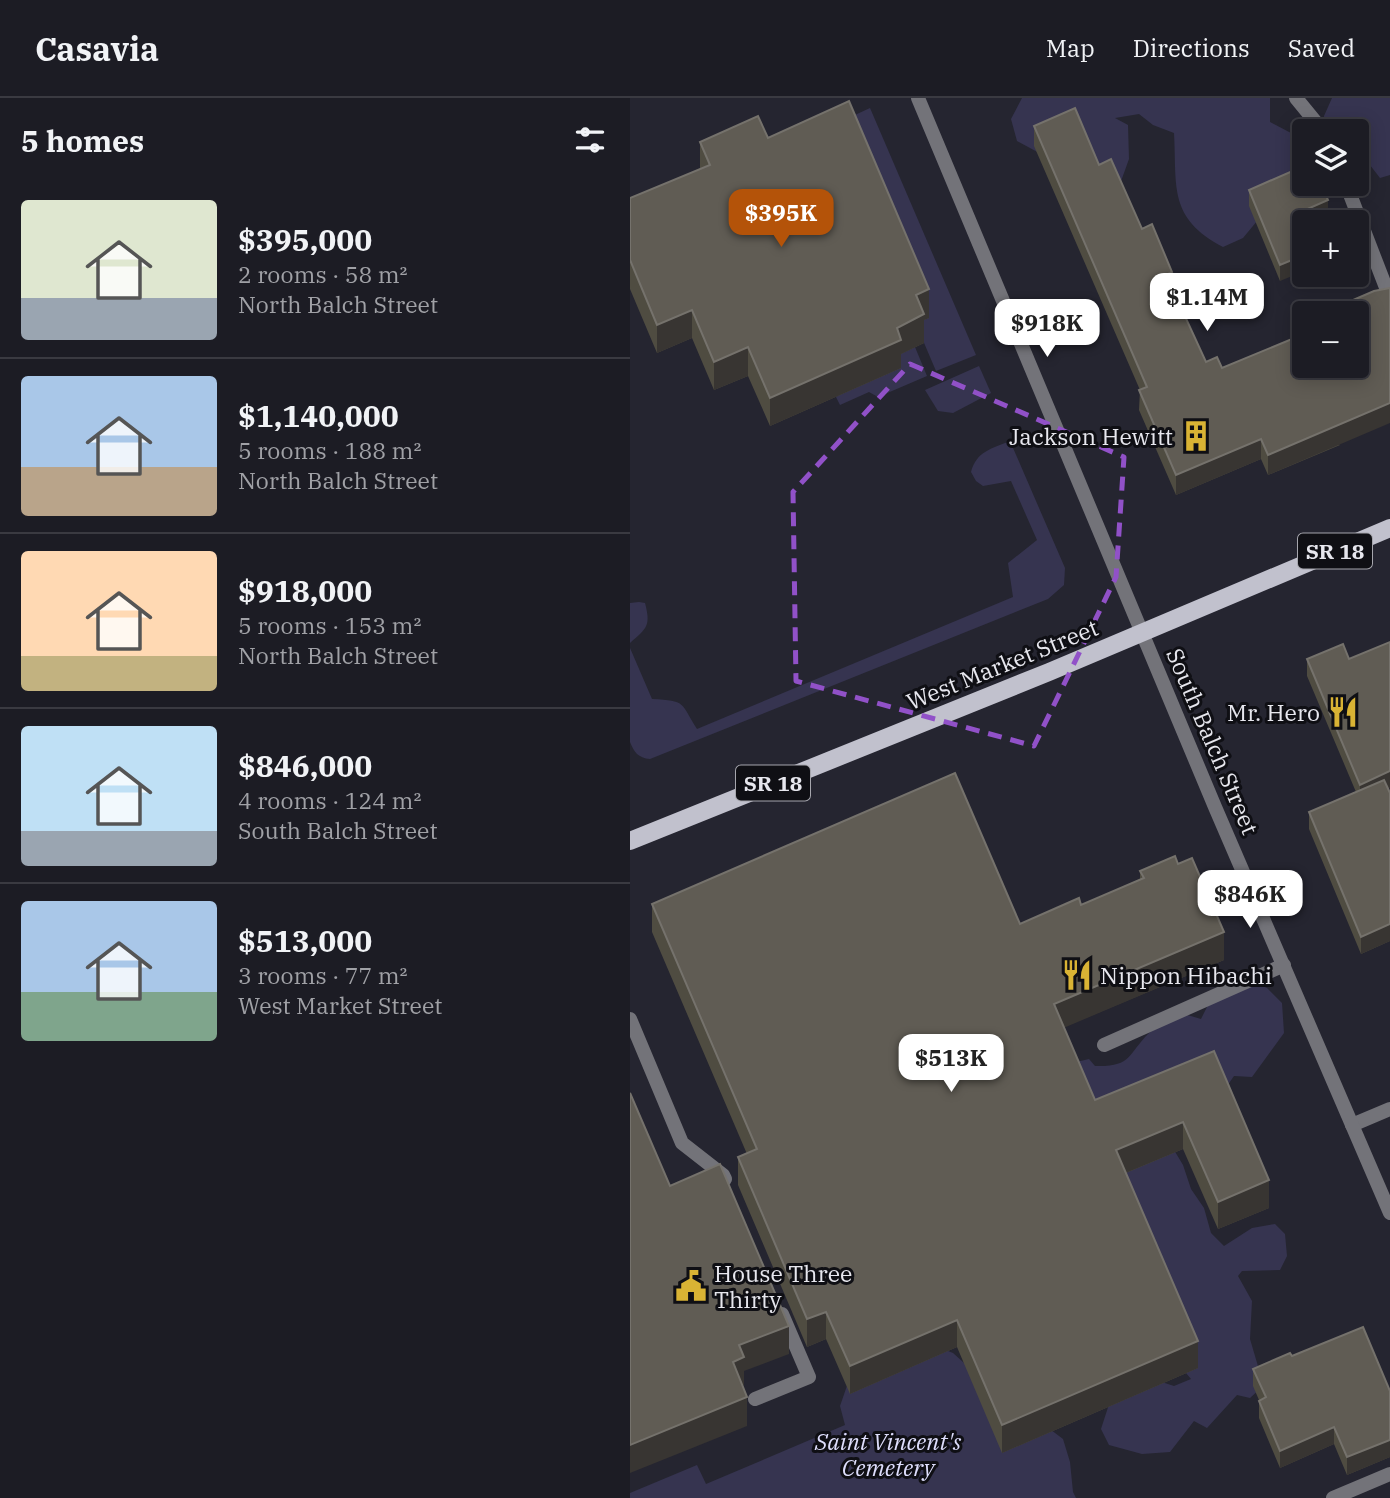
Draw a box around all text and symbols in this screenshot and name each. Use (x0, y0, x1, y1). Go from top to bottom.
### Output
text: Casavia (35, 27, 159, 70)
text: Map (1046, 32, 1095, 64)
text: Directions (1133, 32, 1250, 64)
text: Saved (1288, 32, 1355, 64)
map controls (1292, 119, 1369, 378)
button: layers (1292, 119, 1369, 196)
text: 5 homes (21, 121, 144, 160)
icon: filters (571, 121, 609, 159)
pin: $395K (732, 190, 830, 249)
text: $395K (745, 197, 817, 227)
button: + (1292, 210, 1369, 287)
text: $395,000 (238, 220, 372, 259)
icon: home (77, 228, 161, 312)
text: 2 rooms · 58 m² (238, 259, 408, 289)
pin: $1.14M (1150, 274, 1264, 333)
text: $1.14M (1166, 281, 1248, 311)
text: North Balch Street (238, 289, 438, 319)
pin: $918K (998, 300, 1096, 359)
button: − (1292, 301, 1369, 378)
text: $918K (1011, 307, 1083, 337)
text: $1,140,000 (238, 396, 399, 435)
icon: home (77, 404, 161, 488)
building icon: Jackson Hewitt (1179, 419, 1213, 453)
place label: Jackson Hewitt (1009, 421, 1173, 451)
text: 5 rooms · 188 m² (238, 435, 421, 465)
text: North Balch Street (238, 465, 438, 495)
road number: SR 18 (1298, 533, 1372, 568)
text: $918,000 (238, 571, 372, 610)
icon: home (77, 579, 161, 663)
text: 5 rooms · 153 m² (238, 610, 421, 640)
street label: West Market Street (902, 612, 1102, 716)
text: North Balch Street (238, 640, 438, 670)
street label: South Balch Street (1160, 643, 1266, 839)
restaurant icon: Mr. Hero (1326, 695, 1360, 729)
place label: Mr. Hero (1227, 697, 1320, 727)
text: $846,000 (238, 746, 372, 785)
icon: home (77, 754, 161, 838)
road number: SR 18 (736, 766, 810, 800)
text: 4 rooms · 124 m² (238, 785, 421, 815)
text: South Balch Street (238, 815, 438, 845)
pin: $846K (1201, 870, 1299, 930)
text: $846K (1214, 878, 1286, 908)
text: $513,000 (238, 921, 372, 960)
icon: home (77, 929, 161, 1013)
restaurant icon: Nippon Hibachi (1060, 958, 1094, 992)
text: 3 rooms · 77 m² (238, 960, 408, 990)
place label: Nippon Hibachi (1100, 960, 1272, 990)
text: West Market Street (238, 990, 442, 1020)
pin: $513K (902, 1034, 1000, 1094)
text: $513K (915, 1042, 987, 1072)
place label: House Three Thirty (714, 1258, 852, 1314)
public building icon: House Three Thirty (674, 1269, 708, 1303)
park label: Saint Vincent's Cemetery (814, 1426, 962, 1482)

